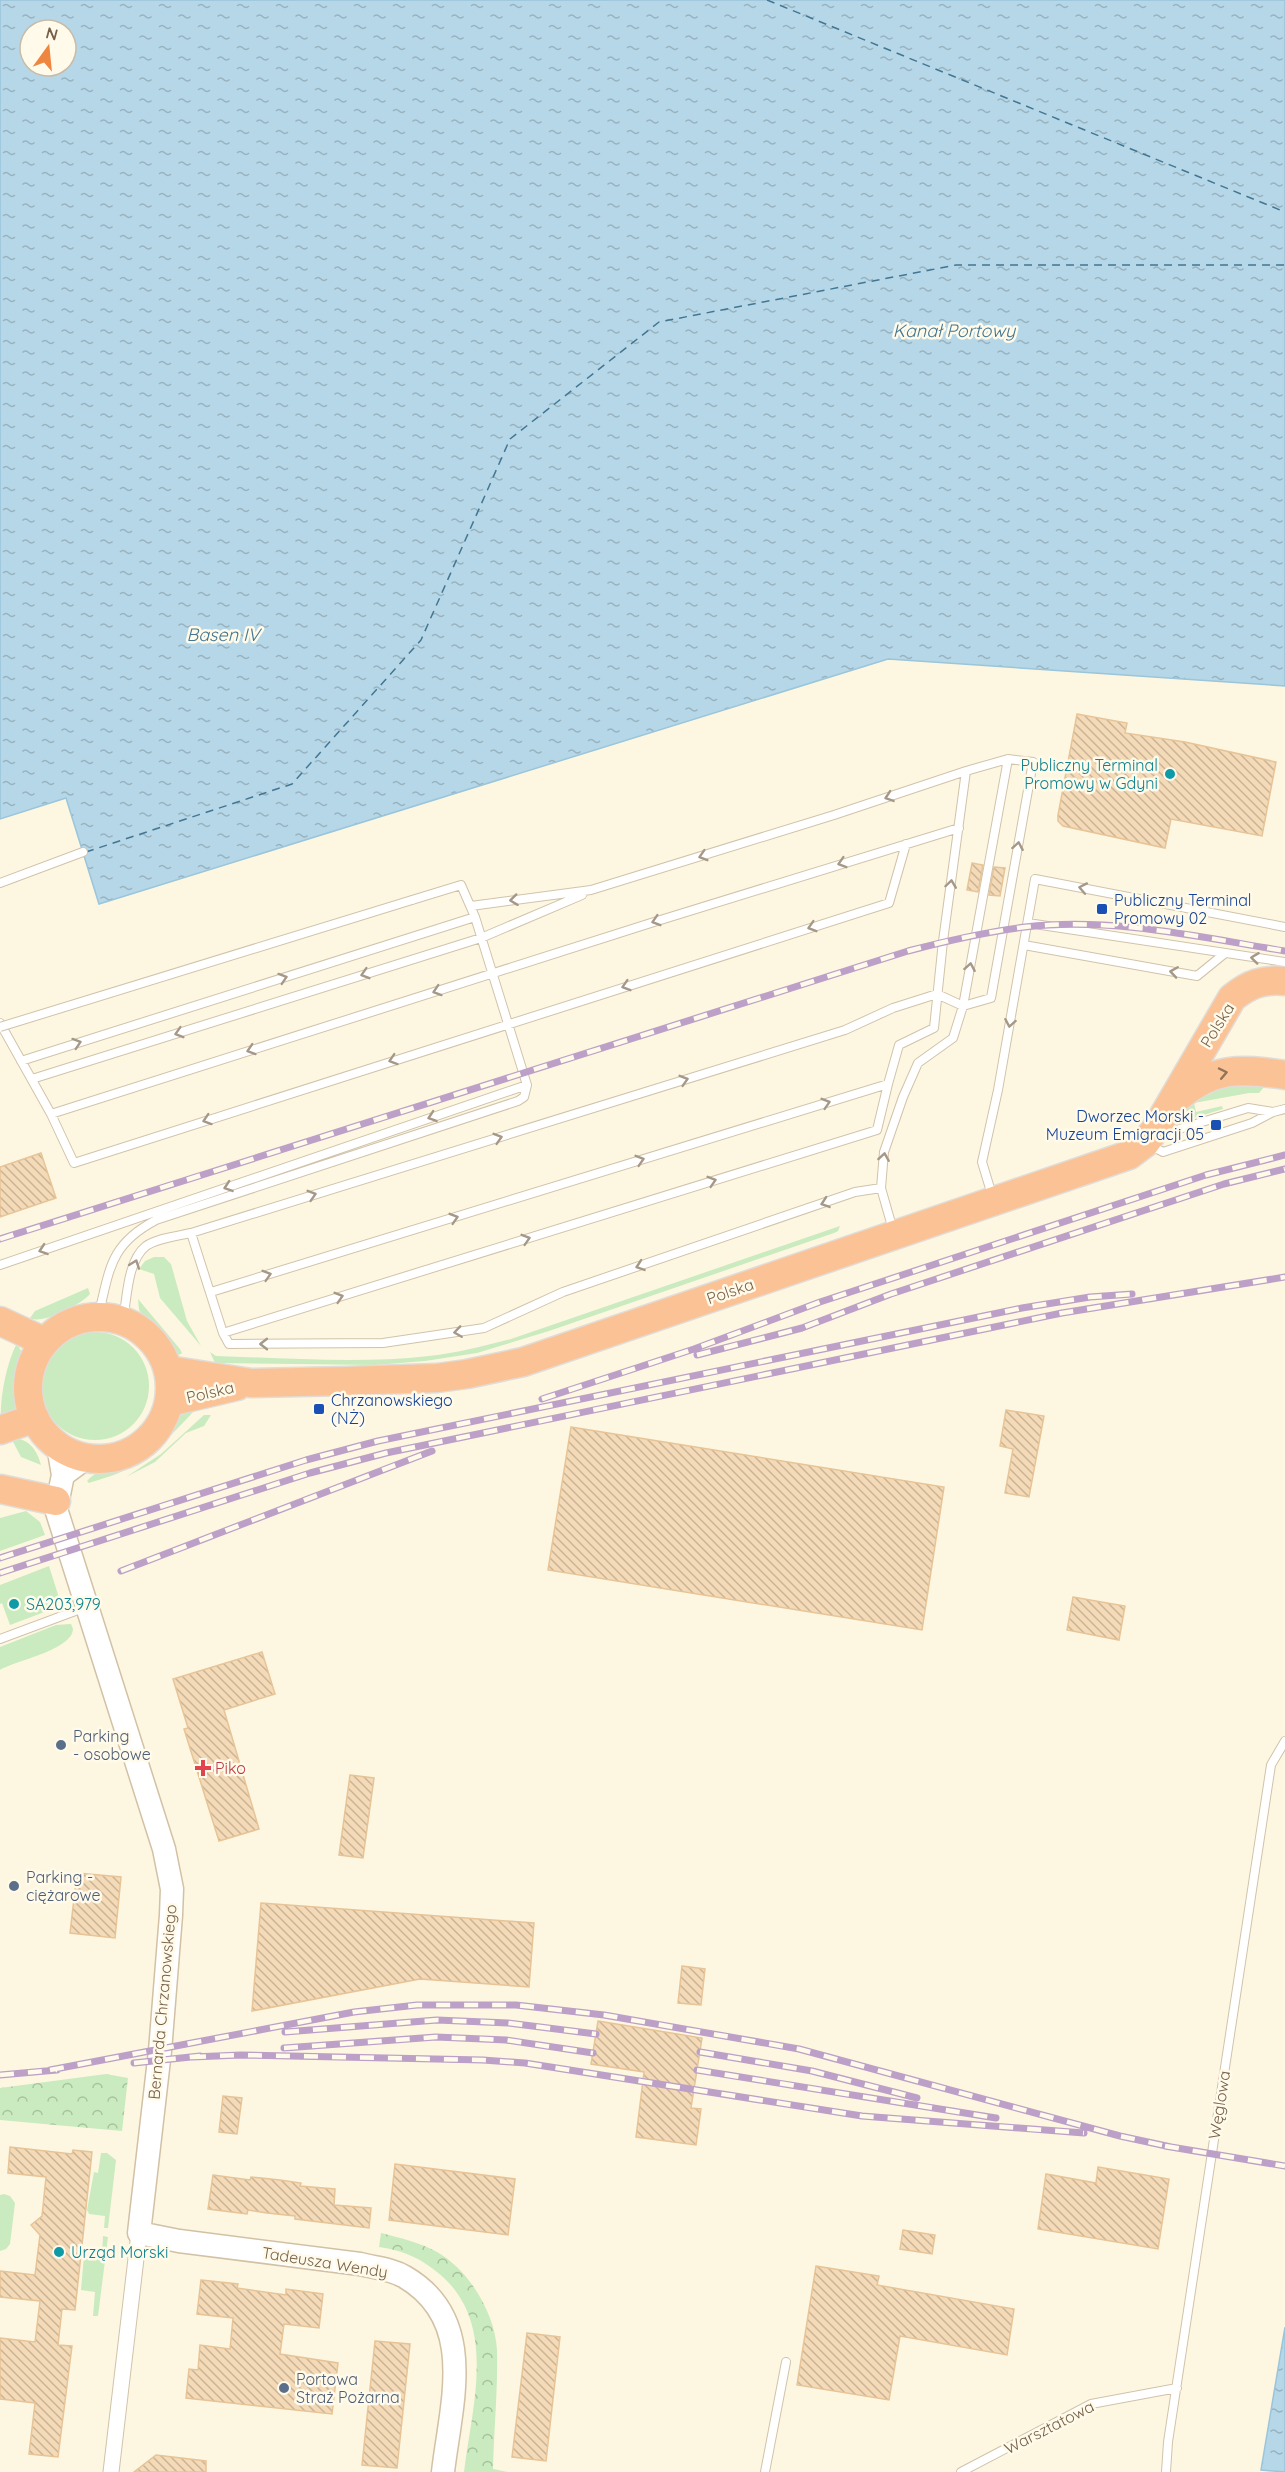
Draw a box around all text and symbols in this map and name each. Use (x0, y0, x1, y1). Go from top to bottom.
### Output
north arrow (18, 18, 78, 78)
text: N (44, 22, 60, 45)
water label: Kanał Portowy (893, 319, 1017, 342)
water label: Basen IV (186, 623, 263, 646)
place label: Publiczny Terminal Promowy w Gdyni (1020, 755, 1158, 793)
marker: Publiczny Terminal Promowy w Gdyni (1163, 767, 1177, 781)
one-way arrow (884, 789, 895, 802)
one-way arrow (1011, 841, 1024, 851)
one-way arrow (698, 849, 709, 861)
one-way arrow (837, 856, 848, 868)
one-way arrow (944, 879, 957, 888)
one-way arrow (1079, 882, 1089, 895)
place label: Publiczny Terminal Promowy 02 (1114, 890, 1252, 928)
one-way arrow (510, 894, 519, 906)
marker: Publiczny Terminal Promowy 02 (1095, 902, 1109, 916)
one-way arrow (651, 914, 662, 926)
one-way arrow (807, 920, 818, 932)
one-way arrow (1250, 952, 1259, 964)
one-way arrow (963, 962, 975, 971)
one-way arrow (360, 967, 371, 979)
one-way arrow (1169, 967, 1178, 979)
one-way arrow (277, 973, 288, 985)
one-way arrow (621, 979, 632, 991)
one-way arrow (432, 984, 443, 996)
street label: Polska (1196, 999, 1238, 1051)
one-way arrow (1004, 1017, 1017, 1027)
one-way arrow (174, 1025, 185, 1038)
one-way arrow (71, 1038, 82, 1050)
one-way arrow (246, 1043, 257, 1055)
one-way arrow (388, 1053, 399, 1065)
one-way arrow (1218, 1067, 1228, 1080)
one-way arrow (678, 1075, 689, 1087)
one-way arrow (820, 1098, 831, 1110)
place label: Dworzec Morski - Muzeum Emigracji 05 (1046, 1106, 1204, 1144)
one-way arrow (427, 1110, 438, 1123)
one-way arrow (202, 1113, 213, 1125)
marker: Dworzec Morski - Muzeum Emigracji 05 (1209, 1118, 1223, 1132)
one-way arrow (492, 1133, 503, 1145)
one-way arrow (878, 1152, 890, 1161)
one-way arrow (634, 1155, 645, 1167)
one-way arrow (706, 1176, 717, 1188)
one-way arrow (223, 1180, 234, 1193)
one-way arrow (306, 1190, 317, 1203)
one-way arrow (820, 1195, 831, 1208)
one-way arrow (448, 1212, 459, 1225)
one-way arrow (520, 1234, 531, 1246)
one-way arrow (38, 1243, 49, 1256)
one-way arrow (635, 1258, 646, 1271)
one-way arrow (128, 1259, 141, 1270)
one-way arrow (261, 1270, 272, 1282)
street label: Polska (704, 1274, 756, 1308)
one-way arrow (333, 1292, 344, 1304)
one-way arrow (453, 1326, 463, 1338)
one-way arrow (259, 1338, 268, 1350)
street label: Polska (184, 1377, 236, 1407)
place label: Chrzanowskiego (NŻ) (331, 1390, 453, 1428)
marker: Chrzanowskiego (NŻ) (312, 1402, 326, 1416)
place label: SA203,979 (26, 1594, 101, 1614)
marker: SA203,979 (7, 1597, 21, 1611)
place label: Parking - osobowe (73, 1726, 151, 1764)
marker: Parking - osobowe (54, 1738, 68, 1752)
place label: Piko (215, 1758, 246, 1778)
marker: Piko (196, 1761, 210, 1775)
place label: Parking - ciężarowe (26, 1867, 101, 1905)
marker: Parking - ciężarowe (7, 1879, 21, 1893)
street label: Bernarda Chrzanowskiego (144, 1904, 180, 2100)
street label: Węglowa (1204, 2069, 1234, 2141)
place label: Urząd Morski (71, 2242, 169, 2262)
street label: Tadeusza Wendy (261, 2242, 389, 2282)
marker: Urząd Morski (52, 2245, 66, 2259)
place label: Portowa Straż Pożarna (296, 2369, 400, 2407)
marker: Portowa Straż Pożarna (277, 2381, 291, 2395)
street label: Warsztatowa (1001, 2396, 1097, 2458)

